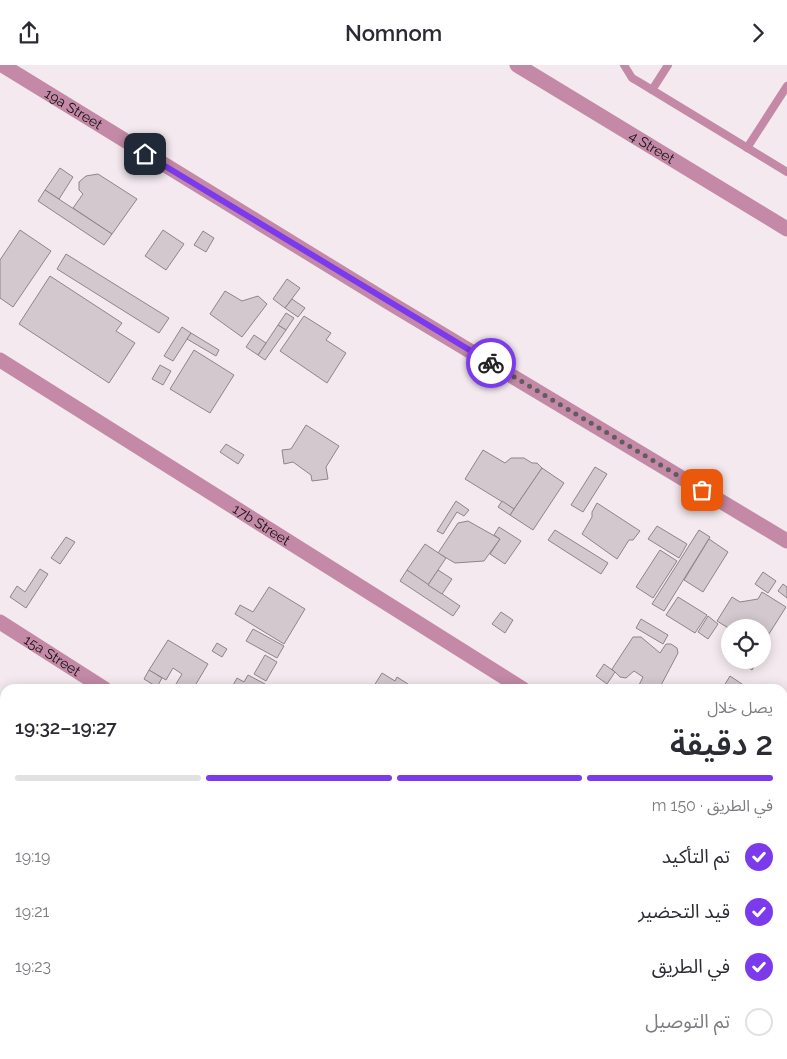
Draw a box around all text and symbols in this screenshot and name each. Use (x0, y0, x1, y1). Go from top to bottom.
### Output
icon: share (15, 19, 43, 47)
icon: forward (744, 19, 772, 47)
text: Nomnom (345, 20, 442, 46)
street label: 19a Street (42, 85, 105, 133)
street label: 4 Street (626, 127, 678, 167)
pin (124, 133, 166, 175)
icon: home (131, 140, 159, 168)
courier (466, 338, 516, 388)
icon: bike (477, 349, 505, 377)
pin (681, 469, 723, 511)
icon: bag (688, 476, 716, 504)
street label: 17b Street (230, 501, 293, 549)
map controls (721, 619, 771, 669)
button: locate (721, 619, 771, 669)
street label: 15a Street (21, 631, 84, 679)
text: يصل خلال (707, 698, 773, 717)
text: 19:27–19:32 (15, 716, 117, 738)
text: 2 دقيقة (670, 725, 773, 762)
text: في الطريق · 150 m (652, 796, 773, 815)
icon: check (745, 843, 773, 871)
text: تم التأكيد (662, 845, 730, 867)
text: 19:19 (15, 847, 50, 866)
icon: check (745, 898, 773, 926)
text: قيد التحضير (638, 900, 730, 922)
text: 19:21 (15, 902, 49, 921)
icon: check (745, 953, 773, 981)
text: في الطريق (652, 955, 730, 977)
text: 19:23 (15, 957, 51, 976)
text: تم التوصيل (645, 1010, 730, 1032)

